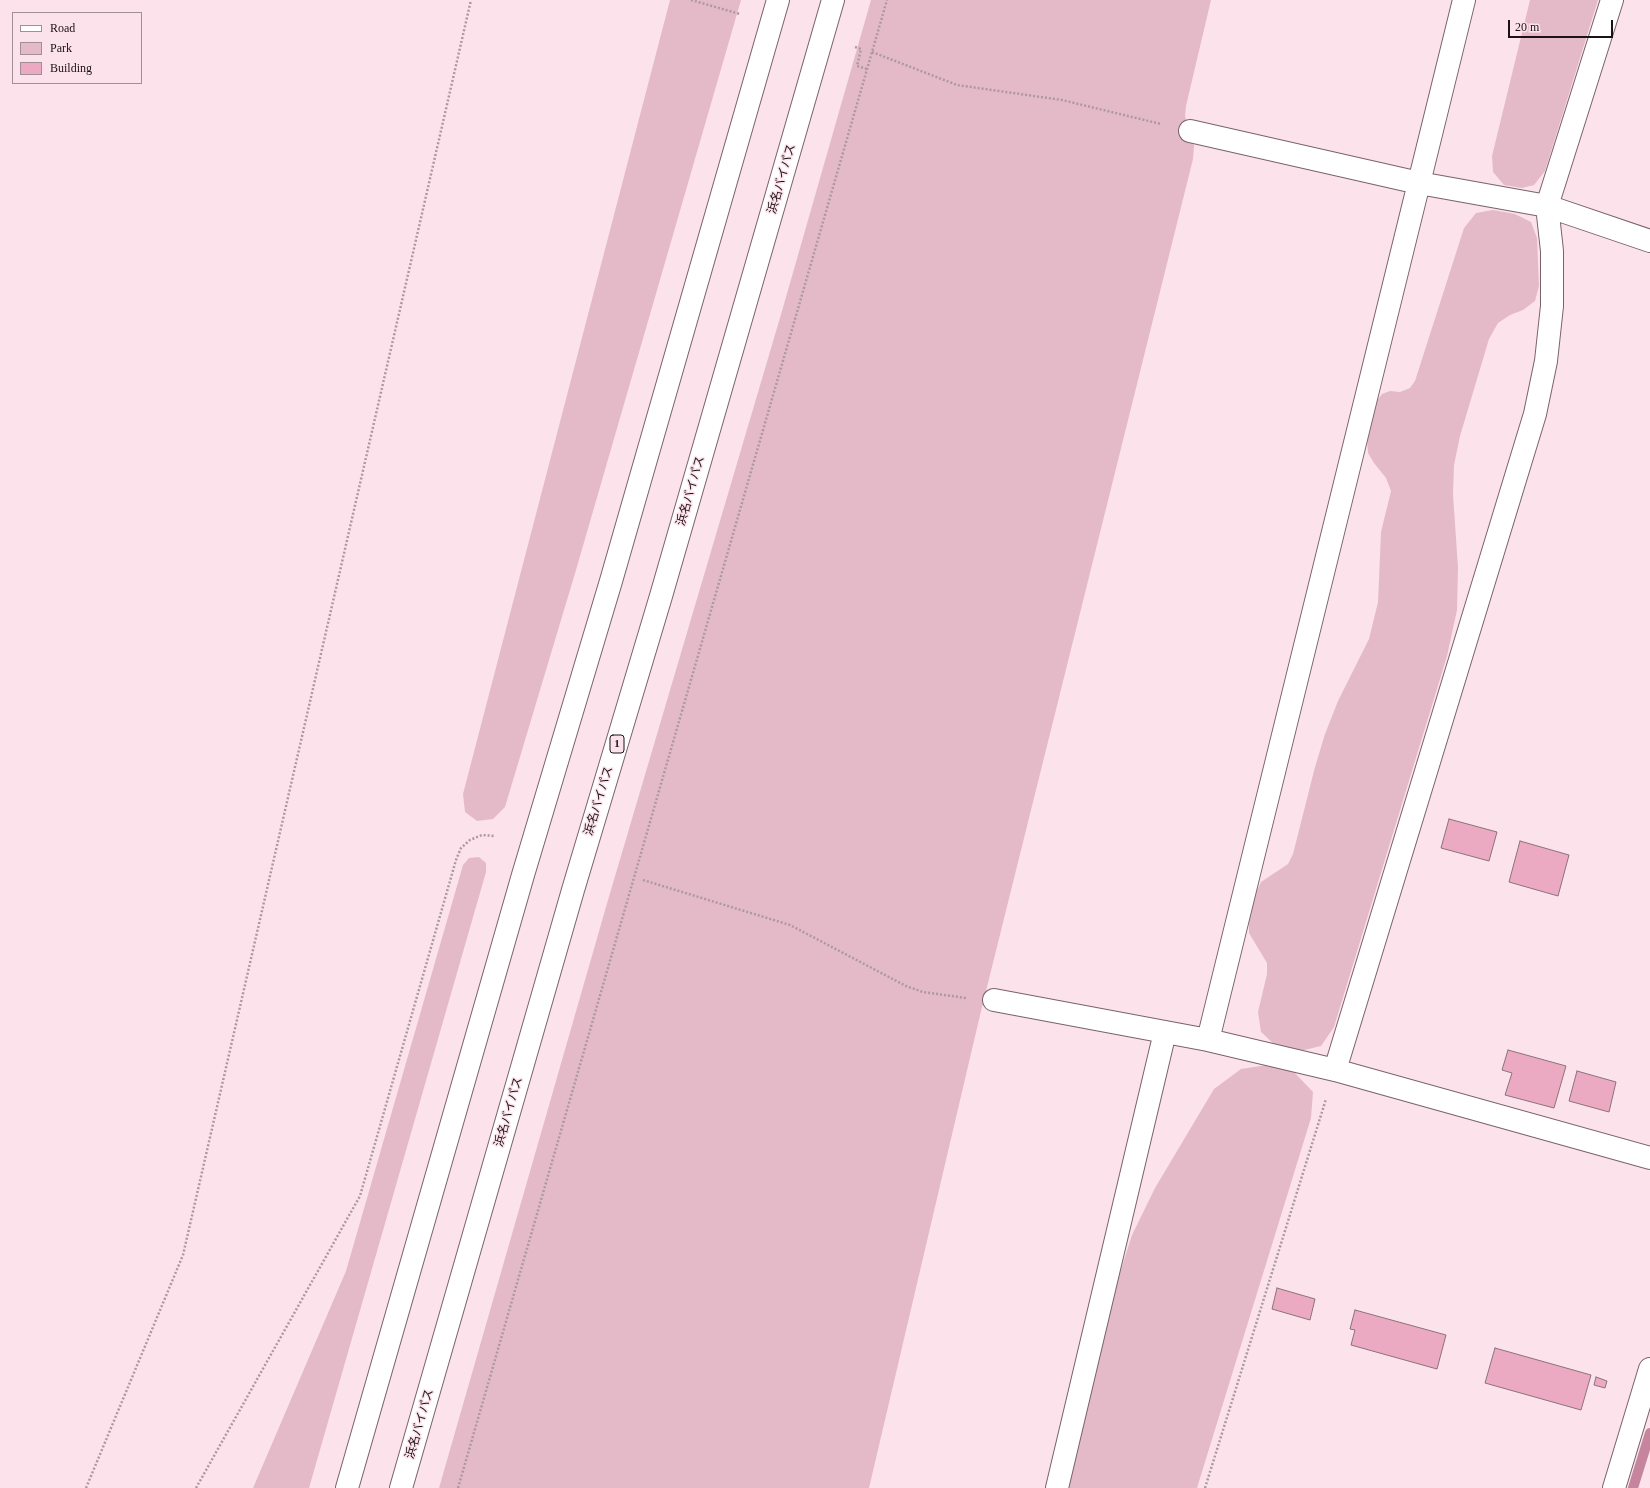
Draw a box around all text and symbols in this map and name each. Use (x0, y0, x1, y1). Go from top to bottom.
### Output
legend (12, 12, 142, 84)
scale bar (1510, 12, 1615, 38)
text: 20 m (1515, 20, 1539, 34)
text: Road (50, 21, 75, 35)
text: Park (50, 41, 72, 55)
text: Building (50, 61, 92, 75)
street label: 浜名バイパス (765, 142, 799, 216)
street label: 浜名バイパス (674, 454, 708, 528)
road number: 1 (610, 735, 624, 753)
street label: 浜名バイパス (582, 764, 616, 838)
street label: 浜名バイパス (492, 1075, 526, 1149)
street label: 浜名バイパス (403, 1387, 437, 1461)

